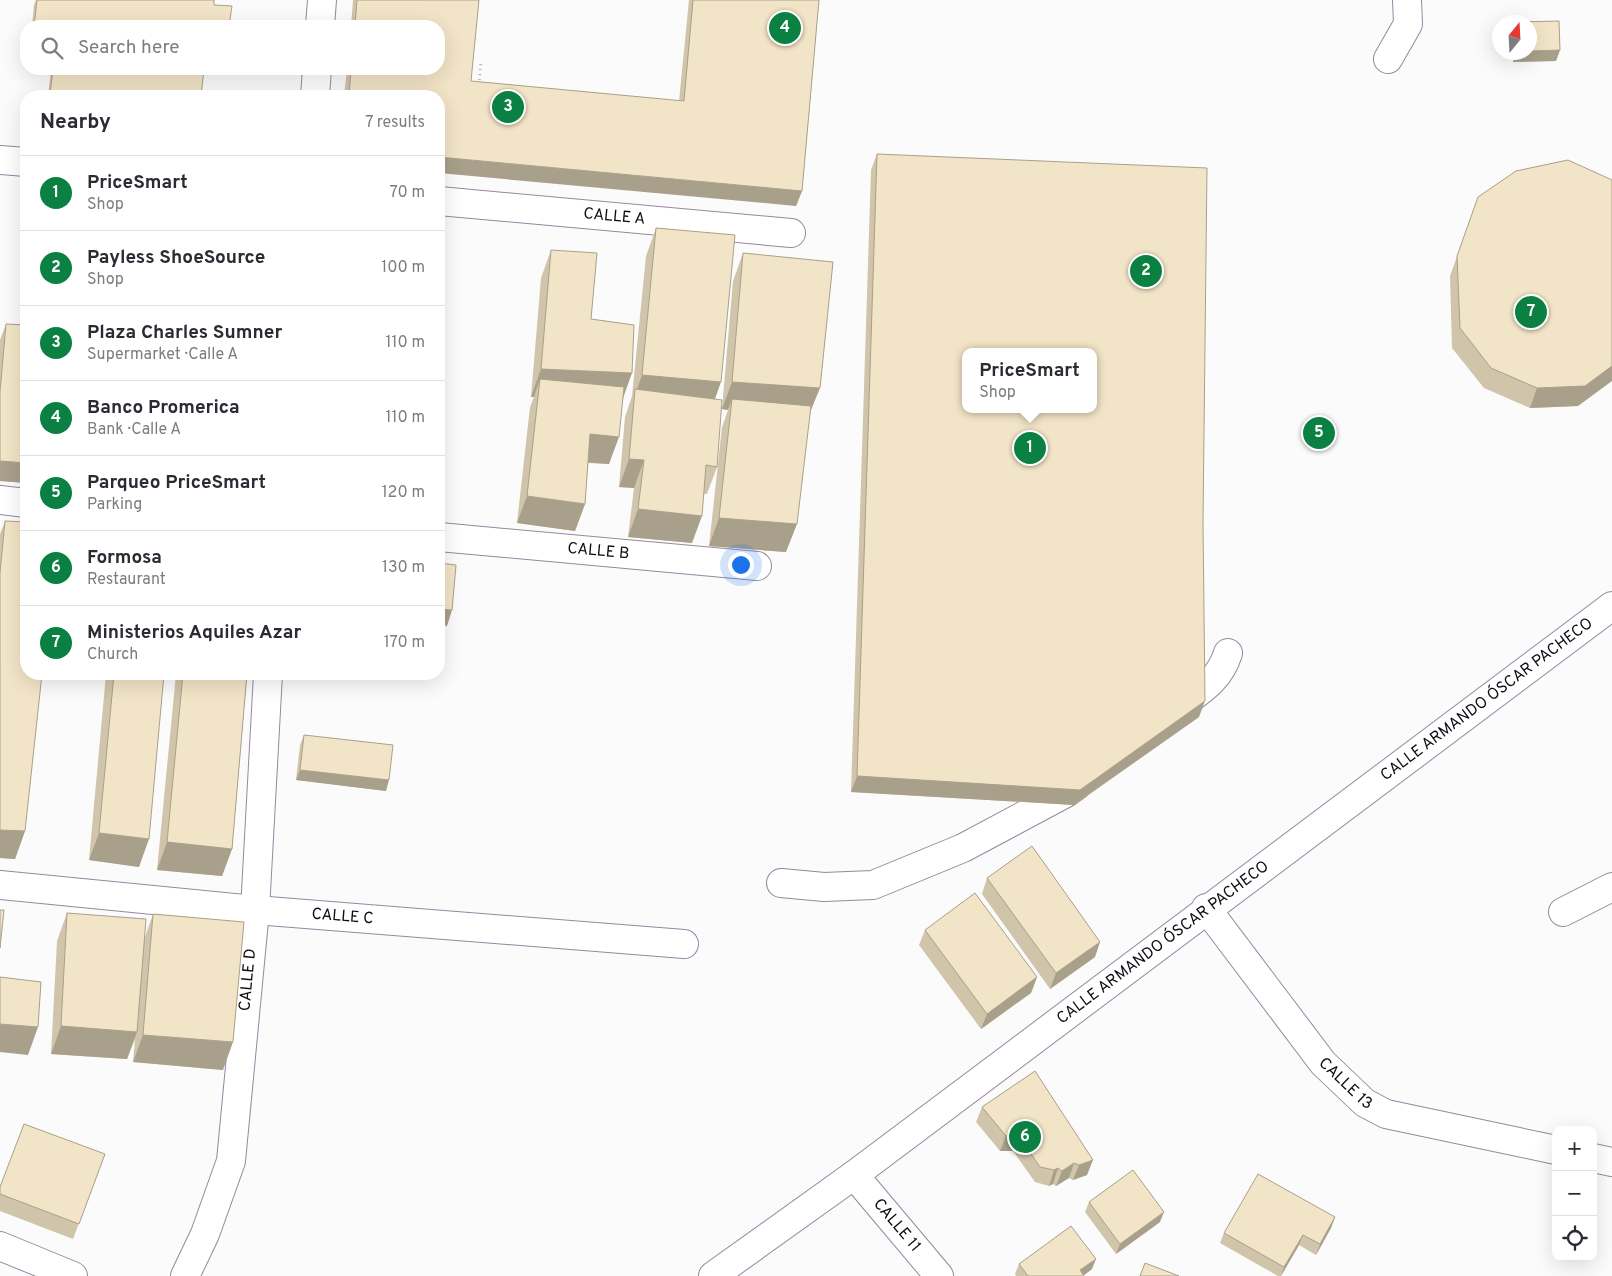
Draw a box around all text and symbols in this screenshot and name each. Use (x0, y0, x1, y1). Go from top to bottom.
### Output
pin: 4 (769, 9, 801, 47)
north arrow (1492, 15, 1537, 60)
search box (20, 20, 445, 75)
icon: search (38, 34, 66, 62)
text: Search here (78, 36, 180, 60)
pin: 3 (492, 88, 524, 126)
text: Nearby (40, 109, 111, 136)
text: 7 results (365, 113, 425, 133)
text: PriceSmart (87, 171, 188, 195)
text: 1 (53, 183, 59, 203)
text: 70 m (390, 183, 425, 203)
text: Shop (87, 195, 124, 215)
street label: CALLE A (582, 204, 646, 230)
text: Payless ShoeSource (87, 246, 265, 270)
pin: 2 (1130, 252, 1162, 290)
text: 2 (51, 258, 61, 278)
text: 100 m (381, 258, 425, 278)
text: Shop (87, 270, 124, 290)
pin: 7 (1515, 293, 1547, 331)
text: Plaza Charles Sumner (87, 321, 282, 345)
text: 3 (51, 333, 61, 353)
text: 110 m (385, 333, 425, 353)
text: Supermarket · Calle A (87, 345, 238, 365)
popup (962, 348, 1097, 413)
text: PriceSmart (979, 359, 1080, 383)
text: Shop (979, 383, 1016, 403)
text: Banco Promerica (87, 396, 240, 420)
text: 4 (51, 408, 61, 428)
text: 110 m (385, 408, 425, 428)
pin: 5 (1303, 414, 1335, 452)
text: Bank · Calle A (87, 420, 181, 440)
pin: 1 (1014, 429, 1046, 467)
text: Parqueo PriceSmart (87, 471, 266, 495)
text: 5 (51, 483, 61, 503)
text: 120 m (382, 483, 425, 503)
text: Parking (87, 495, 142, 515)
street label: CALLE B (566, 539, 630, 564)
text: Formosa (87, 546, 162, 570)
your location (728, 552, 754, 578)
text: 6 (51, 558, 61, 578)
text: 130 m (382, 558, 425, 578)
text: Restaurant (87, 570, 166, 590)
street label: CALLE ARMANDO ÓSCAR PACHECO (1377, 614, 1597, 786)
text: Ministerios Aquiles Azar (87, 621, 301, 645)
text: 7 (52, 633, 60, 653)
text: 170 m (384, 633, 425, 653)
text: Church (87, 645, 138, 665)
street label: CALLE ARMANDO ÓSCAR PACHECO (1053, 857, 1273, 1029)
street label: CALLE C (311, 905, 374, 929)
street label: CALLE D (235, 948, 261, 1012)
street label: CALLE 13 (1314, 1054, 1375, 1115)
pin: 6 (1009, 1118, 1041, 1156)
map controls (1552, 1126, 1597, 1261)
button: + (1552, 1126, 1597, 1171)
button: − (1552, 1171, 1597, 1216)
street label: CALLE 11 (868, 1195, 925, 1256)
button: locate (1552, 1216, 1597, 1261)

